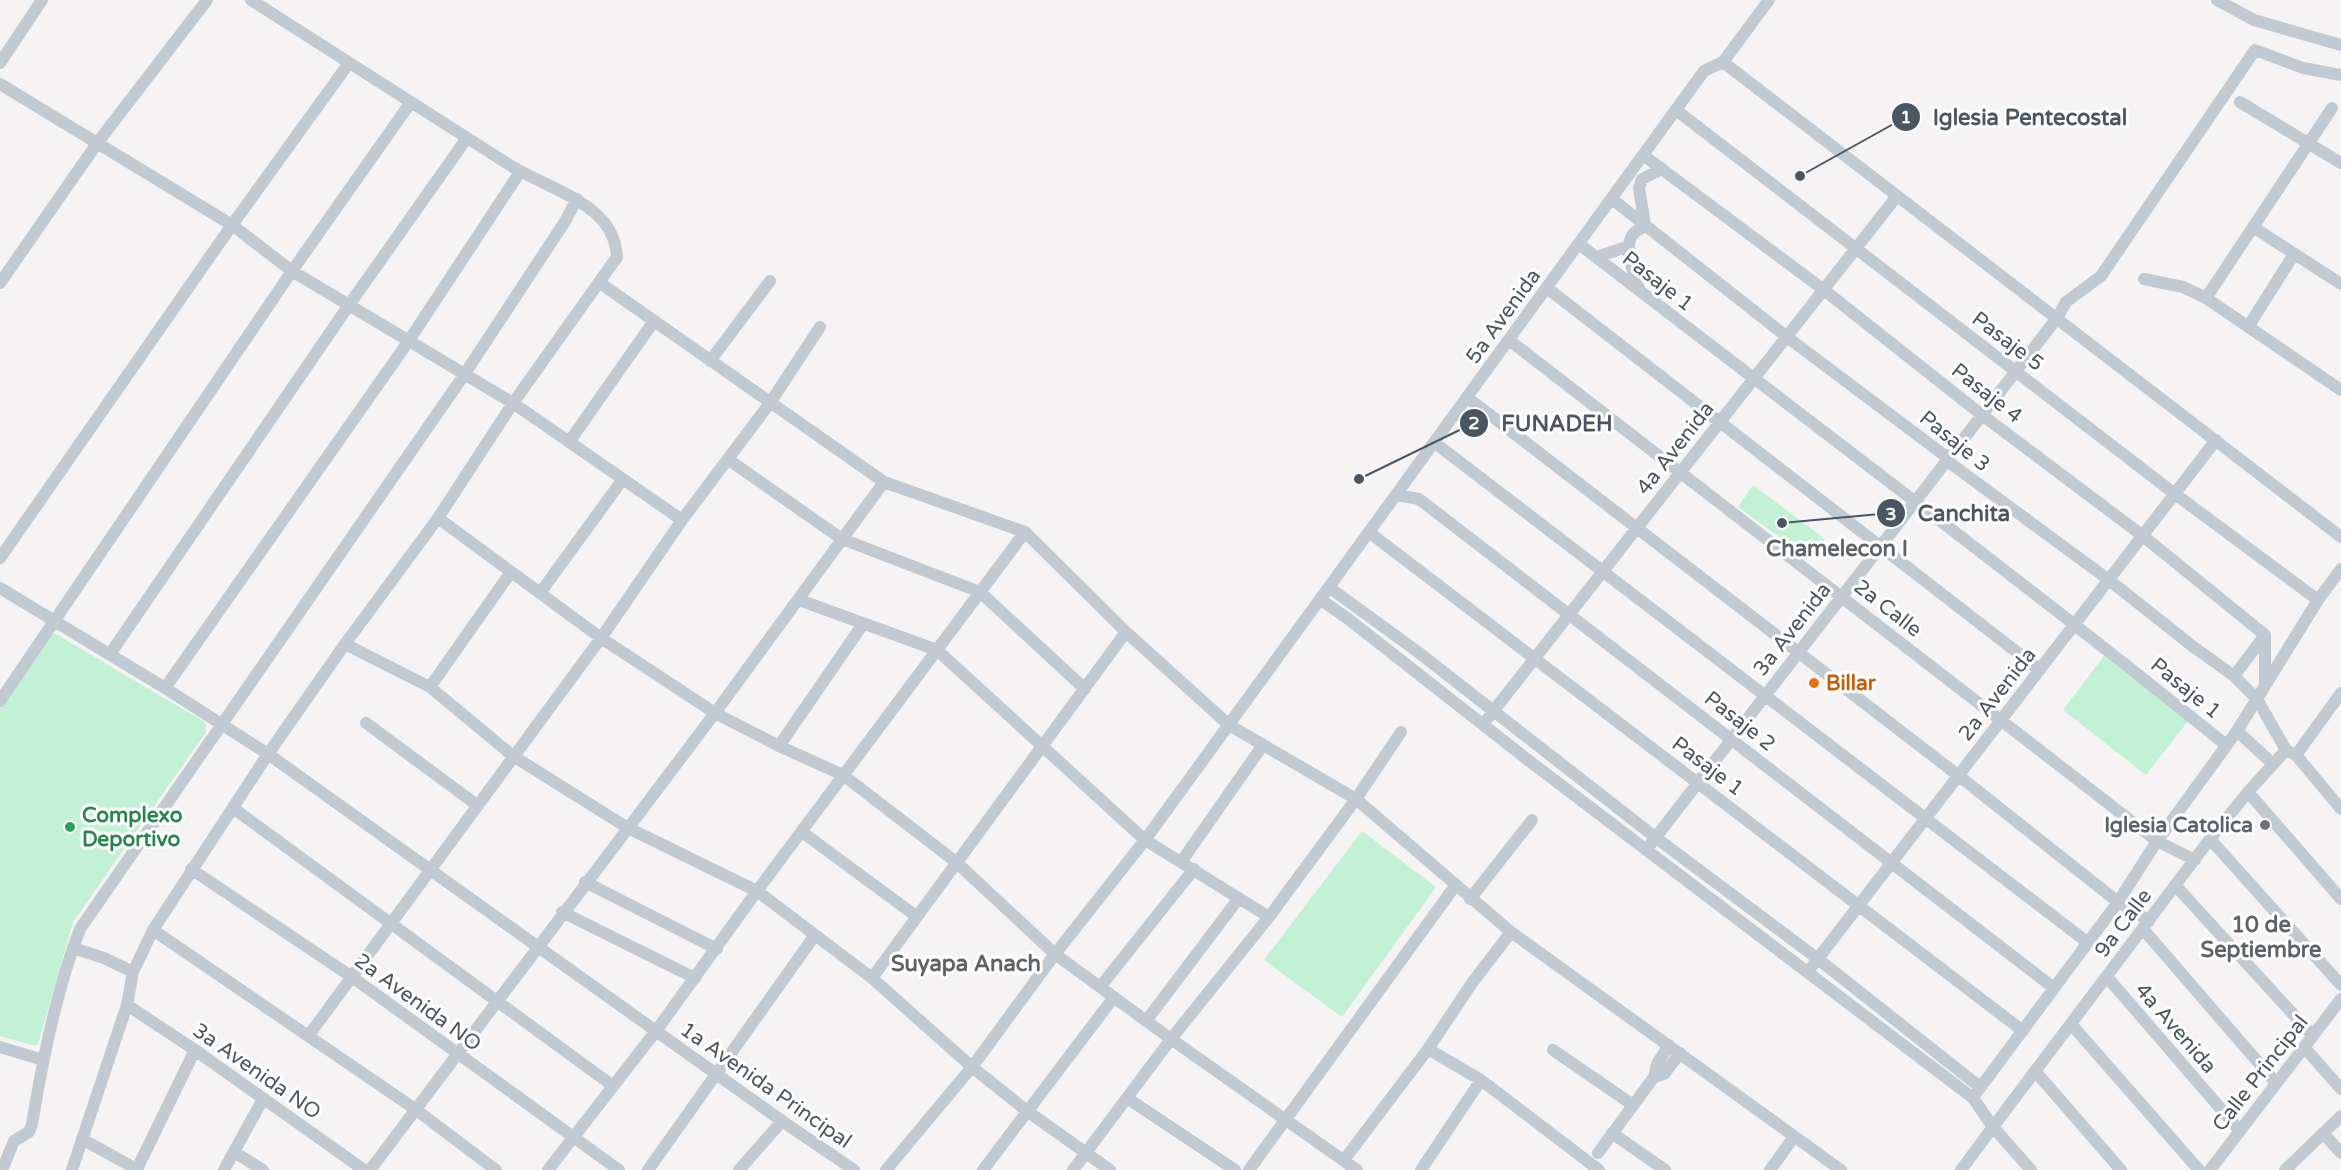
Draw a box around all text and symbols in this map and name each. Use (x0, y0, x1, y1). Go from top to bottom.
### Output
callout: Iglesia Pentecostal (1891, 97, 2139, 137)
text: Iglesia Pentecostal (1933, 105, 2127, 131)
text: 1 (1900, 106, 1912, 128)
street label: Pasaje 1 (1617, 246, 1698, 317)
street label: 5a Avenida (1461, 264, 1546, 369)
street label: Pasaje 5 (1967, 306, 2048, 376)
street label: Pasaje 4 (1946, 358, 2027, 429)
street label: 4a Avenida (1631, 397, 1720, 500)
callout: FUNADEH (1459, 403, 1624, 443)
street label: Pasaje 3 (1915, 406, 1995, 477)
text: FUNADEH (1501, 411, 1613, 437)
text: 2 (1468, 412, 1480, 434)
callout: Canchita (1876, 493, 2022, 533)
text: Canchita (1918, 501, 2010, 527)
text: 3 (1885, 503, 1897, 525)
district label: Chamelecon I (1766, 536, 1908, 562)
street label: 2a Calle (1849, 574, 1927, 643)
street label: 3a Avenida (1748, 578, 1837, 681)
street label: 2a Avenida (1953, 643, 2042, 746)
street label: Pasaje 1 (2146, 653, 2226, 724)
place label: Billar (1826, 671, 1877, 696)
marker: Billar (1807, 676, 1821, 690)
street label: Pasaje 2 (1699, 686, 1780, 757)
street label: Pasaje 1 (1667, 731, 1748, 801)
place label: Complexo Deportivo (82, 803, 183, 852)
place label: Iglesia Catolica (2104, 813, 2253, 838)
marker: Iglesia Catolica (2258, 818, 2272, 832)
marker: Complexo Deportivo (63, 820, 77, 834)
street label: 9a Calle (2090, 884, 2157, 962)
district label: 10 de Septiembre (2201, 912, 2321, 963)
street label: 2a Avenida NO (349, 948, 486, 1057)
district label: Suyapa Anach (891, 951, 1041, 977)
street label: 4a Avenida (2130, 978, 2222, 1079)
street label: Calle Principal (2207, 1010, 2314, 1137)
street label: 1a Avenida Principal (675, 1017, 856, 1154)
street label: 3a Avenida NO (188, 1018, 326, 1125)

